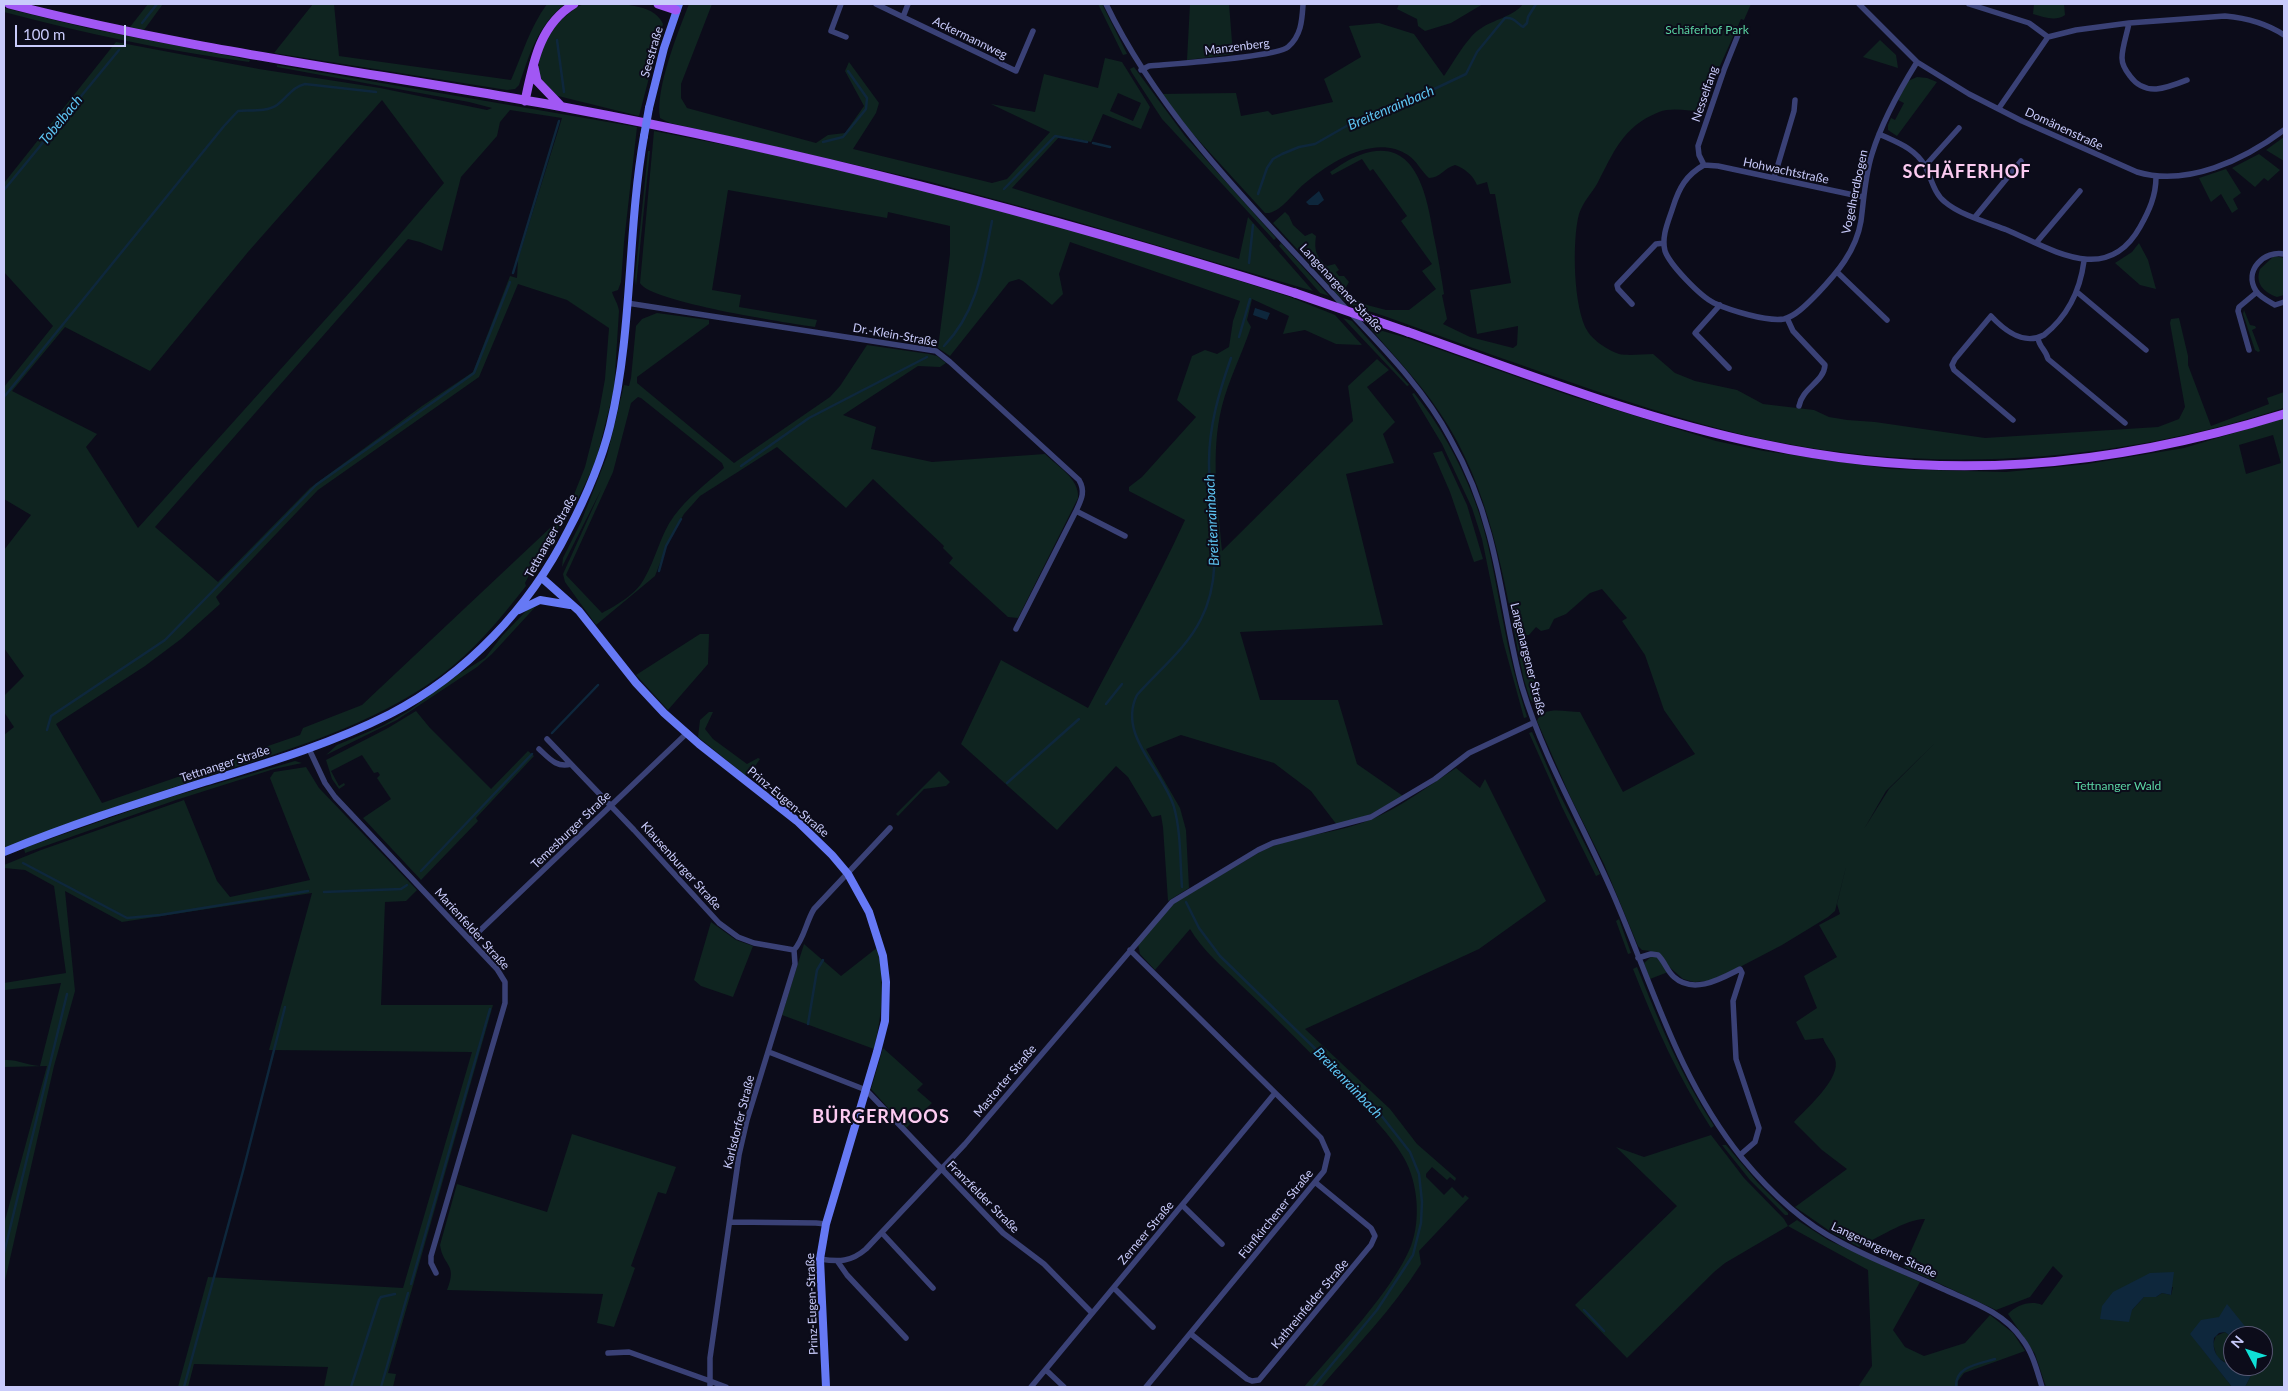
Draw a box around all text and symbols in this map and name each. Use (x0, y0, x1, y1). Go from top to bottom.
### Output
street label: Ackermannweg (930, 14, 1010, 62)
scale bar (18, 15, 129, 47)
park label: Schäferhof Park (1665, 23, 1749, 37)
text: 100 m (23, 25, 65, 43)
street label: Seestraße (638, 25, 666, 79)
street label: Manzenberg (1204, 36, 1270, 58)
street label: Nesselfang (1689, 64, 1721, 124)
water label: Breitenrainbach (1345, 82, 1437, 134)
water label: Tobelbach (36, 92, 86, 148)
street label: Domänenstraße (2023, 105, 2105, 153)
street label: Vogelherdbogen (1839, 149, 1871, 235)
street label: Hohwachtstraße (1742, 155, 1830, 187)
district label: SCHÄFERHOF (1901, 161, 2033, 183)
street label: Langenargener Straße (1296, 241, 1386, 335)
street label: Dr.-Klein-Straße (852, 320, 938, 350)
water label: Breitenrainbach (1201, 474, 1223, 566)
street label: Tettnanger Straße (522, 492, 580, 580)
street label: Langenargener Straße (1507, 601, 1549, 717)
street label: Tettnanger Straße (178, 743, 272, 785)
street label: Prinz-Eugen-Straße (744, 764, 832, 840)
park label: Tettnanger Wald (2075, 779, 2161, 793)
street label: Temesburger Straße (528, 788, 614, 872)
street label: Klausenburger Straße (638, 819, 724, 913)
street label: Marienfelder Straße (432, 885, 512, 973)
street label: Mastorter Straße (971, 1042, 1039, 1120)
water label: Breitenrainbach (1310, 1044, 1386, 1122)
street label: Karlsdorfer Straße (720, 1074, 758, 1170)
district label: BÜRGERMOOS (811, 1106, 951, 1128)
street label: Franzfelder Straße (944, 1158, 1022, 1236)
street label: Fünfkirchener Straße (1236, 1167, 1316, 1261)
street label: Zerneer Straße (1115, 1198, 1177, 1268)
street label: Langenargener Straße (1829, 1219, 1939, 1281)
street label: Prinz-Eugen-Straße (803, 1253, 821, 1355)
street label: Kathreinfelder Straße (1268, 1256, 1352, 1352)
north arrow (2223, 1326, 2273, 1376)
text: N (2227, 1332, 2247, 1351)

